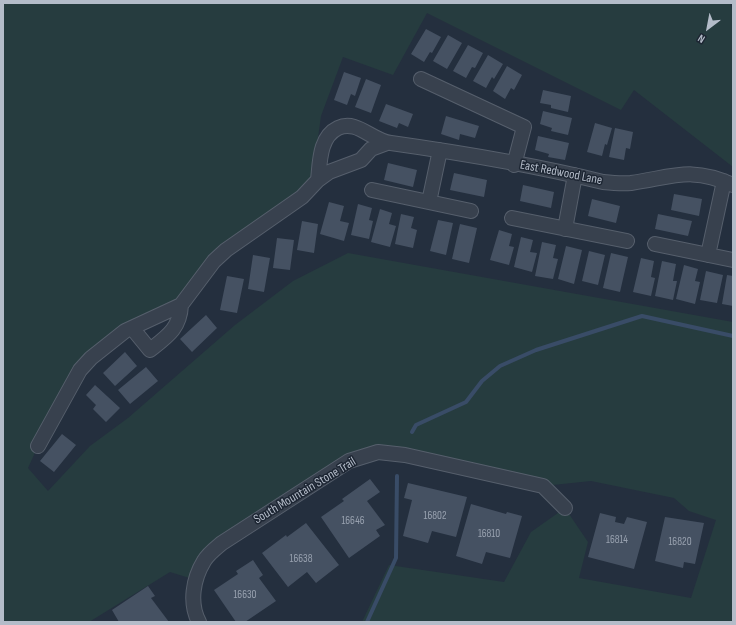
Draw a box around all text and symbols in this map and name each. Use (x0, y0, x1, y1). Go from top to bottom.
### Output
north arrow (688, 8, 728, 48)
text: N (695, 32, 707, 46)
street label: East Redwood Lane (519, 157, 603, 189)
street label: South Mountain Stone Trail (251, 454, 359, 528)
house number: 16802 (424, 509, 446, 523)
house number: 16646 (341, 514, 365, 528)
house number: 16810 (478, 527, 500, 541)
house number: 16814 (606, 533, 628, 547)
house number: 16820 (668, 535, 692, 549)
house number: 16638 (290, 552, 312, 566)
house number: 16630 (233, 588, 257, 602)

